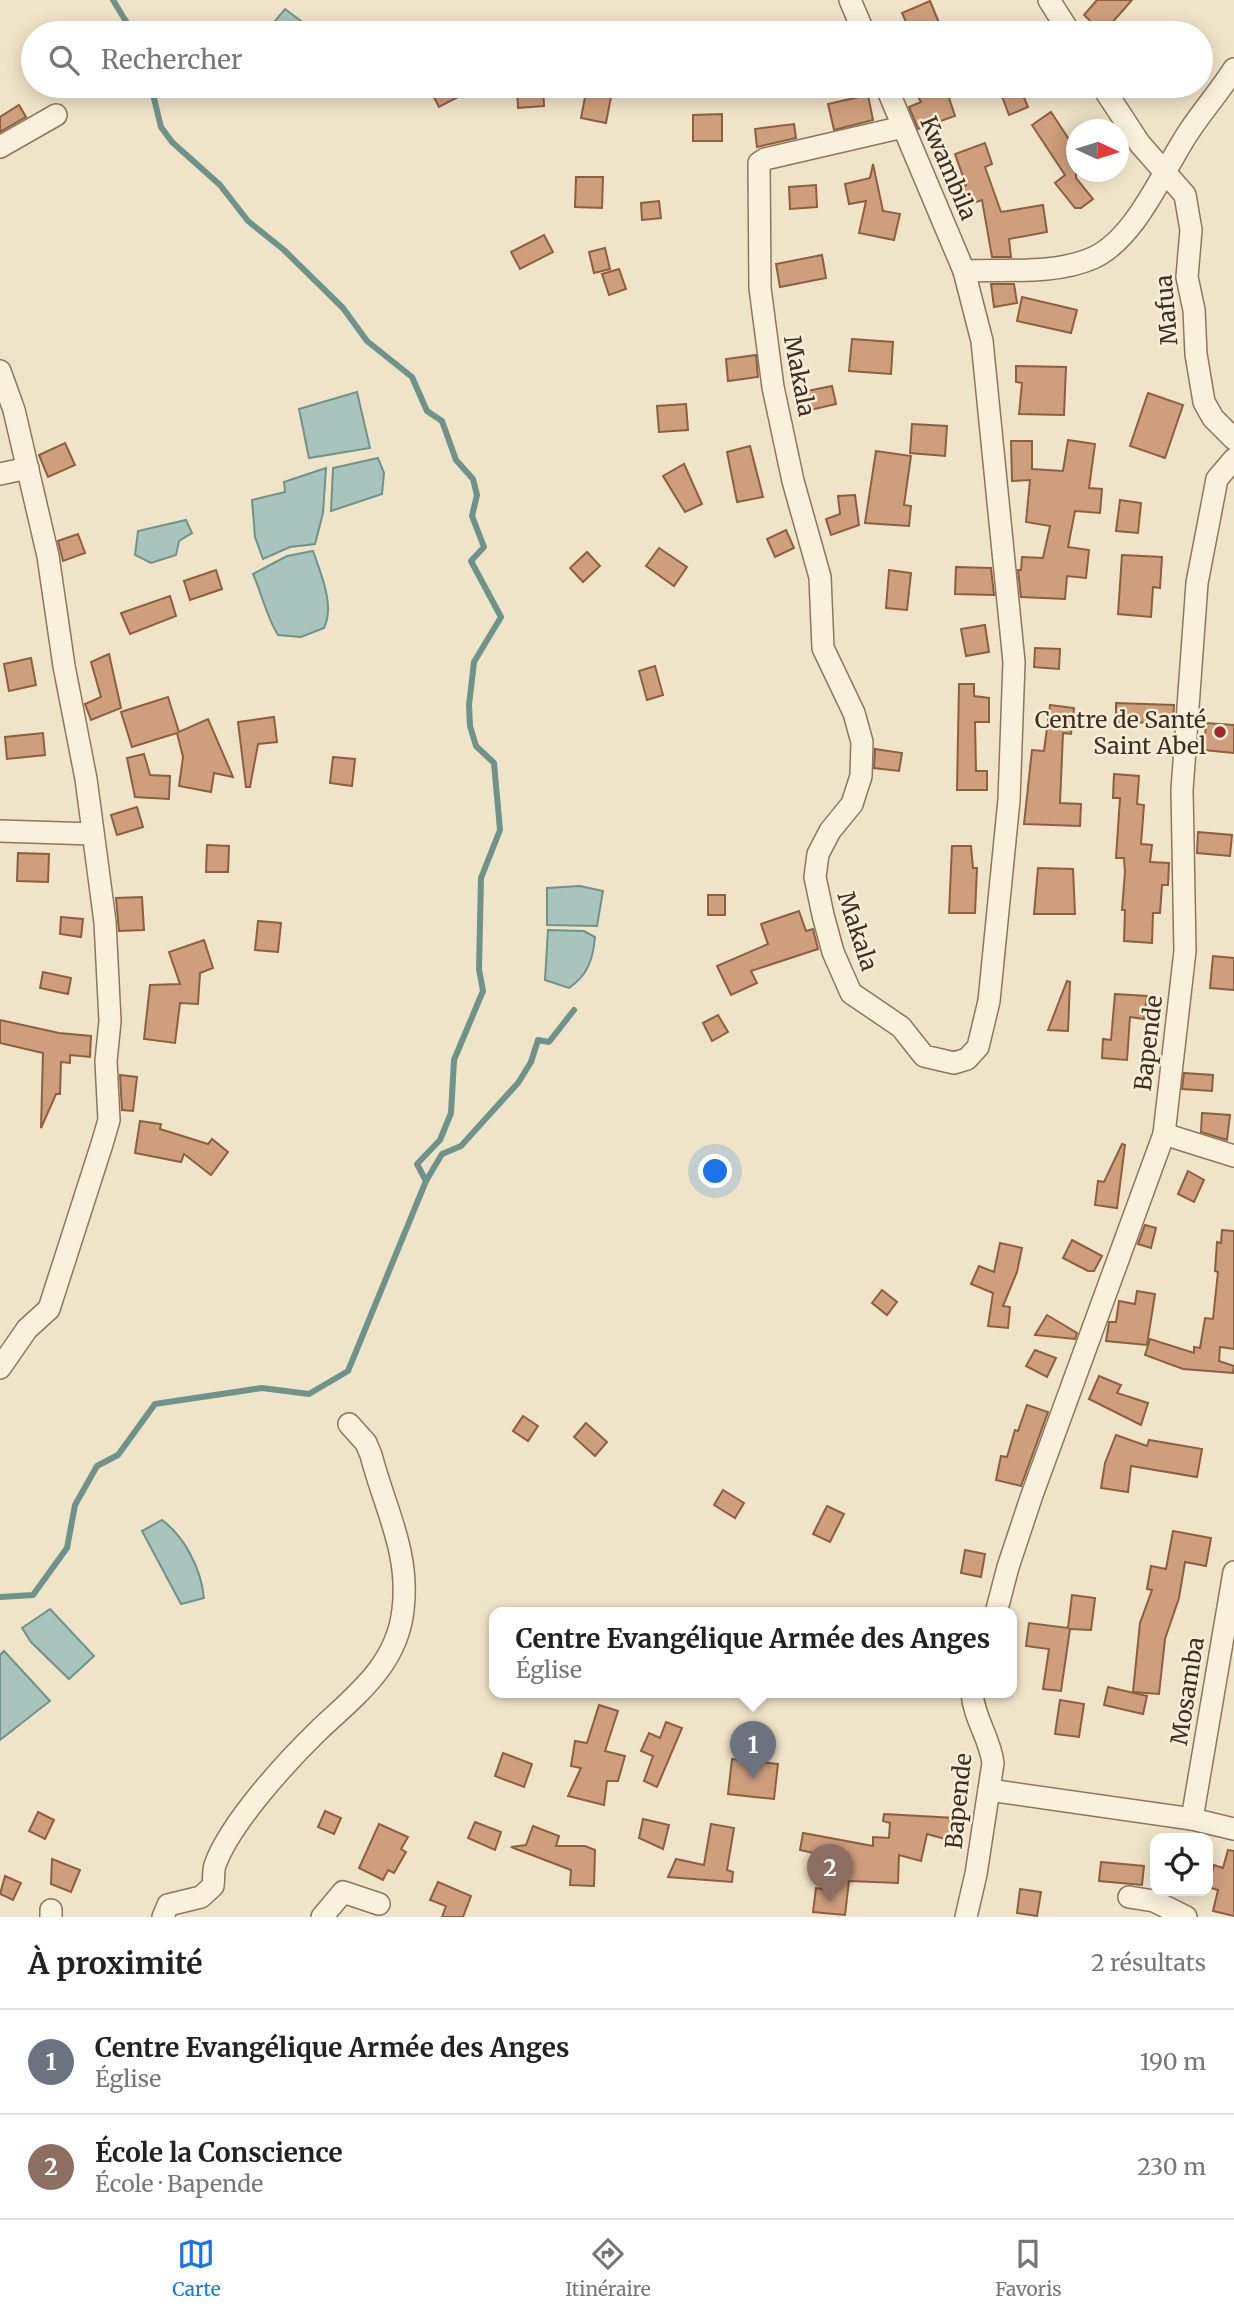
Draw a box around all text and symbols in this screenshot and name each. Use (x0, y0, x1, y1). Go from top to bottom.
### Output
search box (21, 21, 1213, 98)
icon: search (45, 41, 83, 79)
text: Rechercher (101, 43, 243, 76)
street label: Kwambila (914, 112, 984, 224)
north arrow (1066, 119, 1129, 182)
street label: Mafua (1148, 274, 1184, 346)
street label: Makala (778, 333, 822, 419)
place label: Centre de Santé Saint Abel (1035, 705, 1206, 760)
marker: Centre de Santé Saint Abel (1212, 724, 1228, 740)
street label: Makala (832, 888, 884, 974)
street label: Bapende (1128, 993, 1168, 1093)
your location (698, 1154, 732, 1188)
popup (489, 1607, 1017, 1698)
text: Centre Evangélique Armée des Anges (516, 1622, 990, 1655)
street label: Mosamba (1164, 1635, 1210, 1747)
text: Église (516, 1655, 582, 1684)
pin: 1 (730, 1721, 776, 1779)
street label: Bapende (939, 1752, 977, 1850)
map controls (1150, 1833, 1213, 1896)
button: locate (1150, 1833, 1213, 1896)
pin: 2 (807, 1844, 853, 1902)
text: À proximité (28, 1944, 203, 1982)
text: 2 résultats (1091, 1948, 1206, 1977)
text: Centre Evangélique Armée des Anges (95, 2031, 569, 2064)
text: 1 (46, 2047, 56, 2076)
text: 190 m (1140, 2047, 1206, 2076)
text: Église (95, 2064, 161, 2093)
text: École la Conscience (95, 2136, 343, 2169)
text: 2 (44, 2152, 58, 2181)
text: 230 m (1137, 2152, 1206, 2181)
text: École · Bapende (95, 2169, 263, 2198)
tab: Carte (172, 2235, 221, 2301)
tab: Itinéraire (565, 2235, 651, 2301)
tab: Favoris (995, 2235, 1062, 2301)

